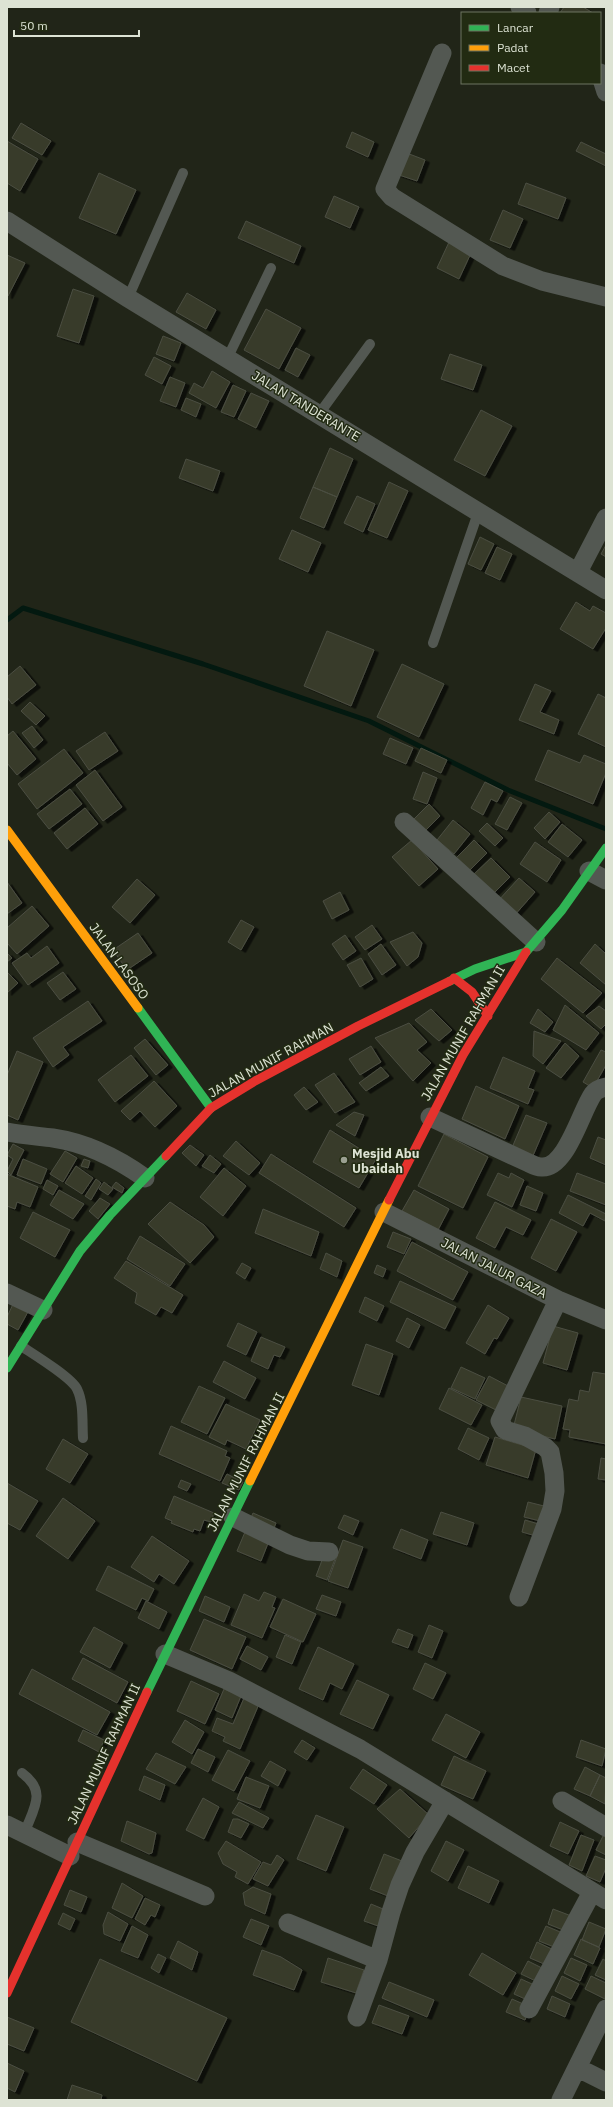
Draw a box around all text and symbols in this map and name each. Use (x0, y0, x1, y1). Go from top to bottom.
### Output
scale bar (14, 12, 139, 38)
legend (461, 12, 601, 84)
text: 50 m (20, 18, 48, 33)
text: Lancar (497, 20, 534, 35)
text: Padat (497, 40, 528, 55)
text: Macet (497, 60, 530, 75)
street label: JALAN TANDERANTE (249, 367, 363, 445)
street label: JALAN LASOSO (85, 919, 153, 1003)
street label: JALAN MUNIF RAHMAN II (417, 962, 509, 1104)
street label: JALAN MUNIF RAHMAN (206, 1019, 336, 1101)
place label: Mesjid Abu Ubaidah (352, 1145, 419, 1177)
marker: Mesjid Abu Ubaidah (339, 1155, 349, 1165)
street label: JALAN JALUR GAZA (438, 1234, 550, 1302)
street label: JALAN MUNIF RAHMAN II (204, 1390, 288, 1534)
street label: JALAN MUNIF RAHMAN II (64, 1681, 144, 1827)

